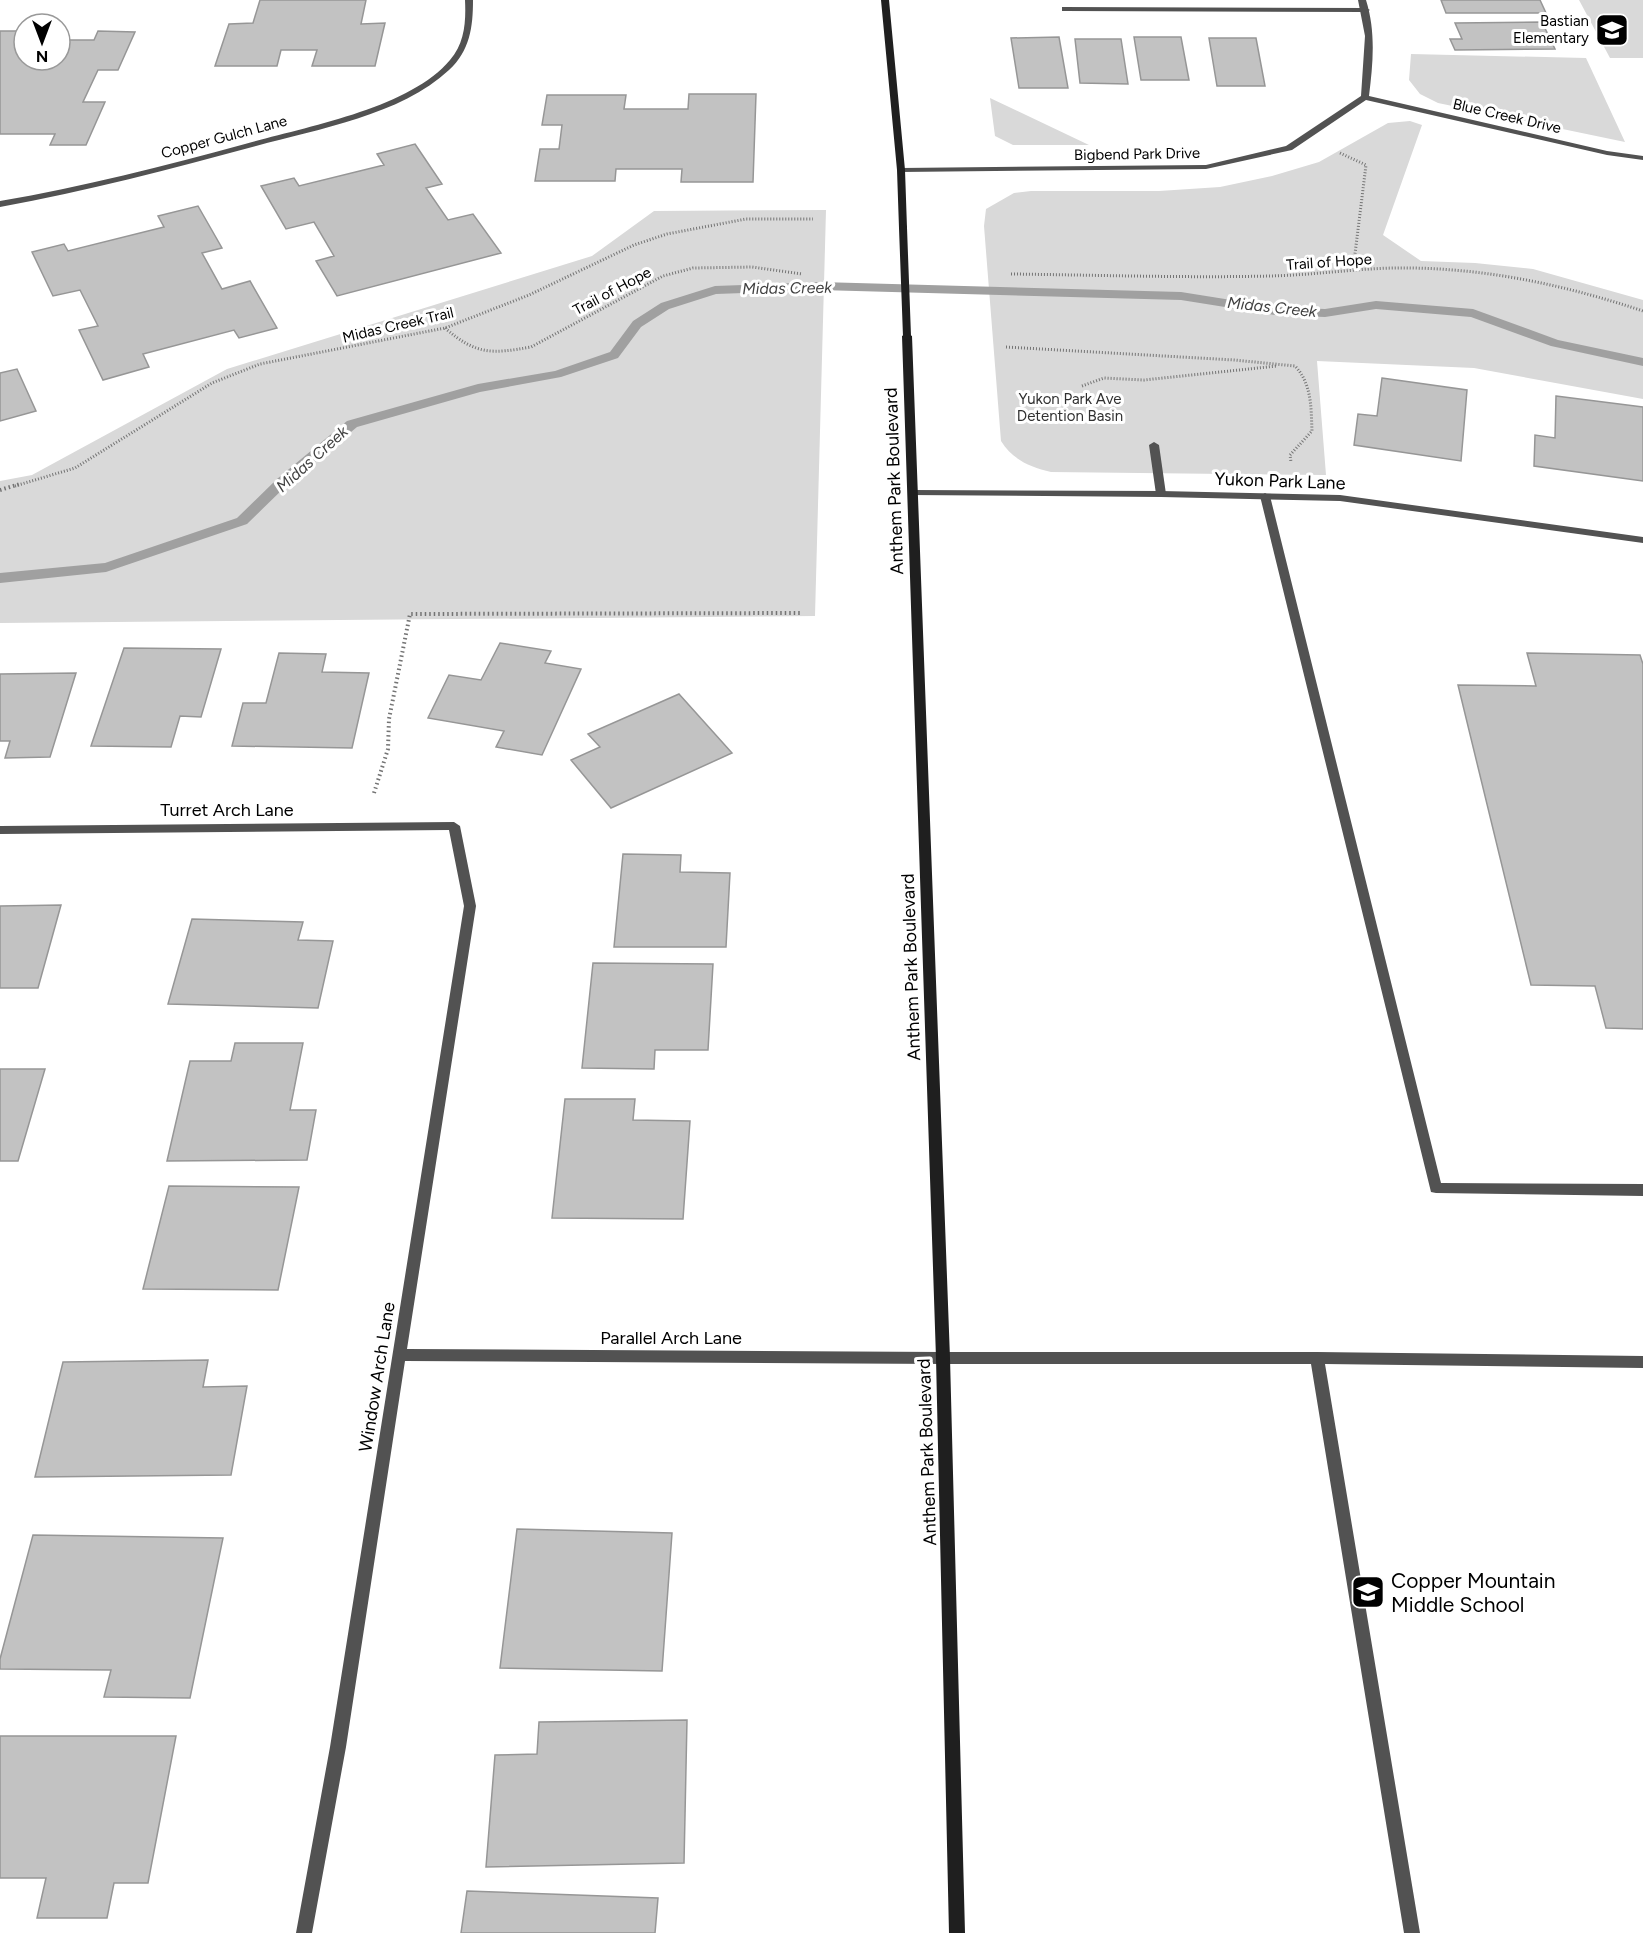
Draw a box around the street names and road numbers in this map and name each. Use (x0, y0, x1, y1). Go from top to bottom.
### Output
street label: Blue Creek Drive (1451, 95, 1563, 137)
street label: Copper Gulch Lane (159, 112, 289, 162)
street label: Bigbend Park Drive (1074, 144, 1200, 164)
street label: Trail of Hope (1286, 250, 1372, 274)
street label: Trail of Hope (570, 263, 654, 319)
street label: Midas Creek Trail (341, 303, 455, 347)
street label: Anthem Park Boulevard (880, 387, 908, 575)
street label: Yukon Park Lane (1214, 468, 1346, 494)
street label: Turret Arch Lane (160, 799, 294, 821)
street label: Anthem Park Boulevard (897, 873, 925, 1061)
street label: Window Arch Lane (354, 1300, 400, 1454)
street label: Parallel Arch Lane (600, 1327, 742, 1349)
street label: Anthem Park Boulevard (913, 1358, 941, 1546)

